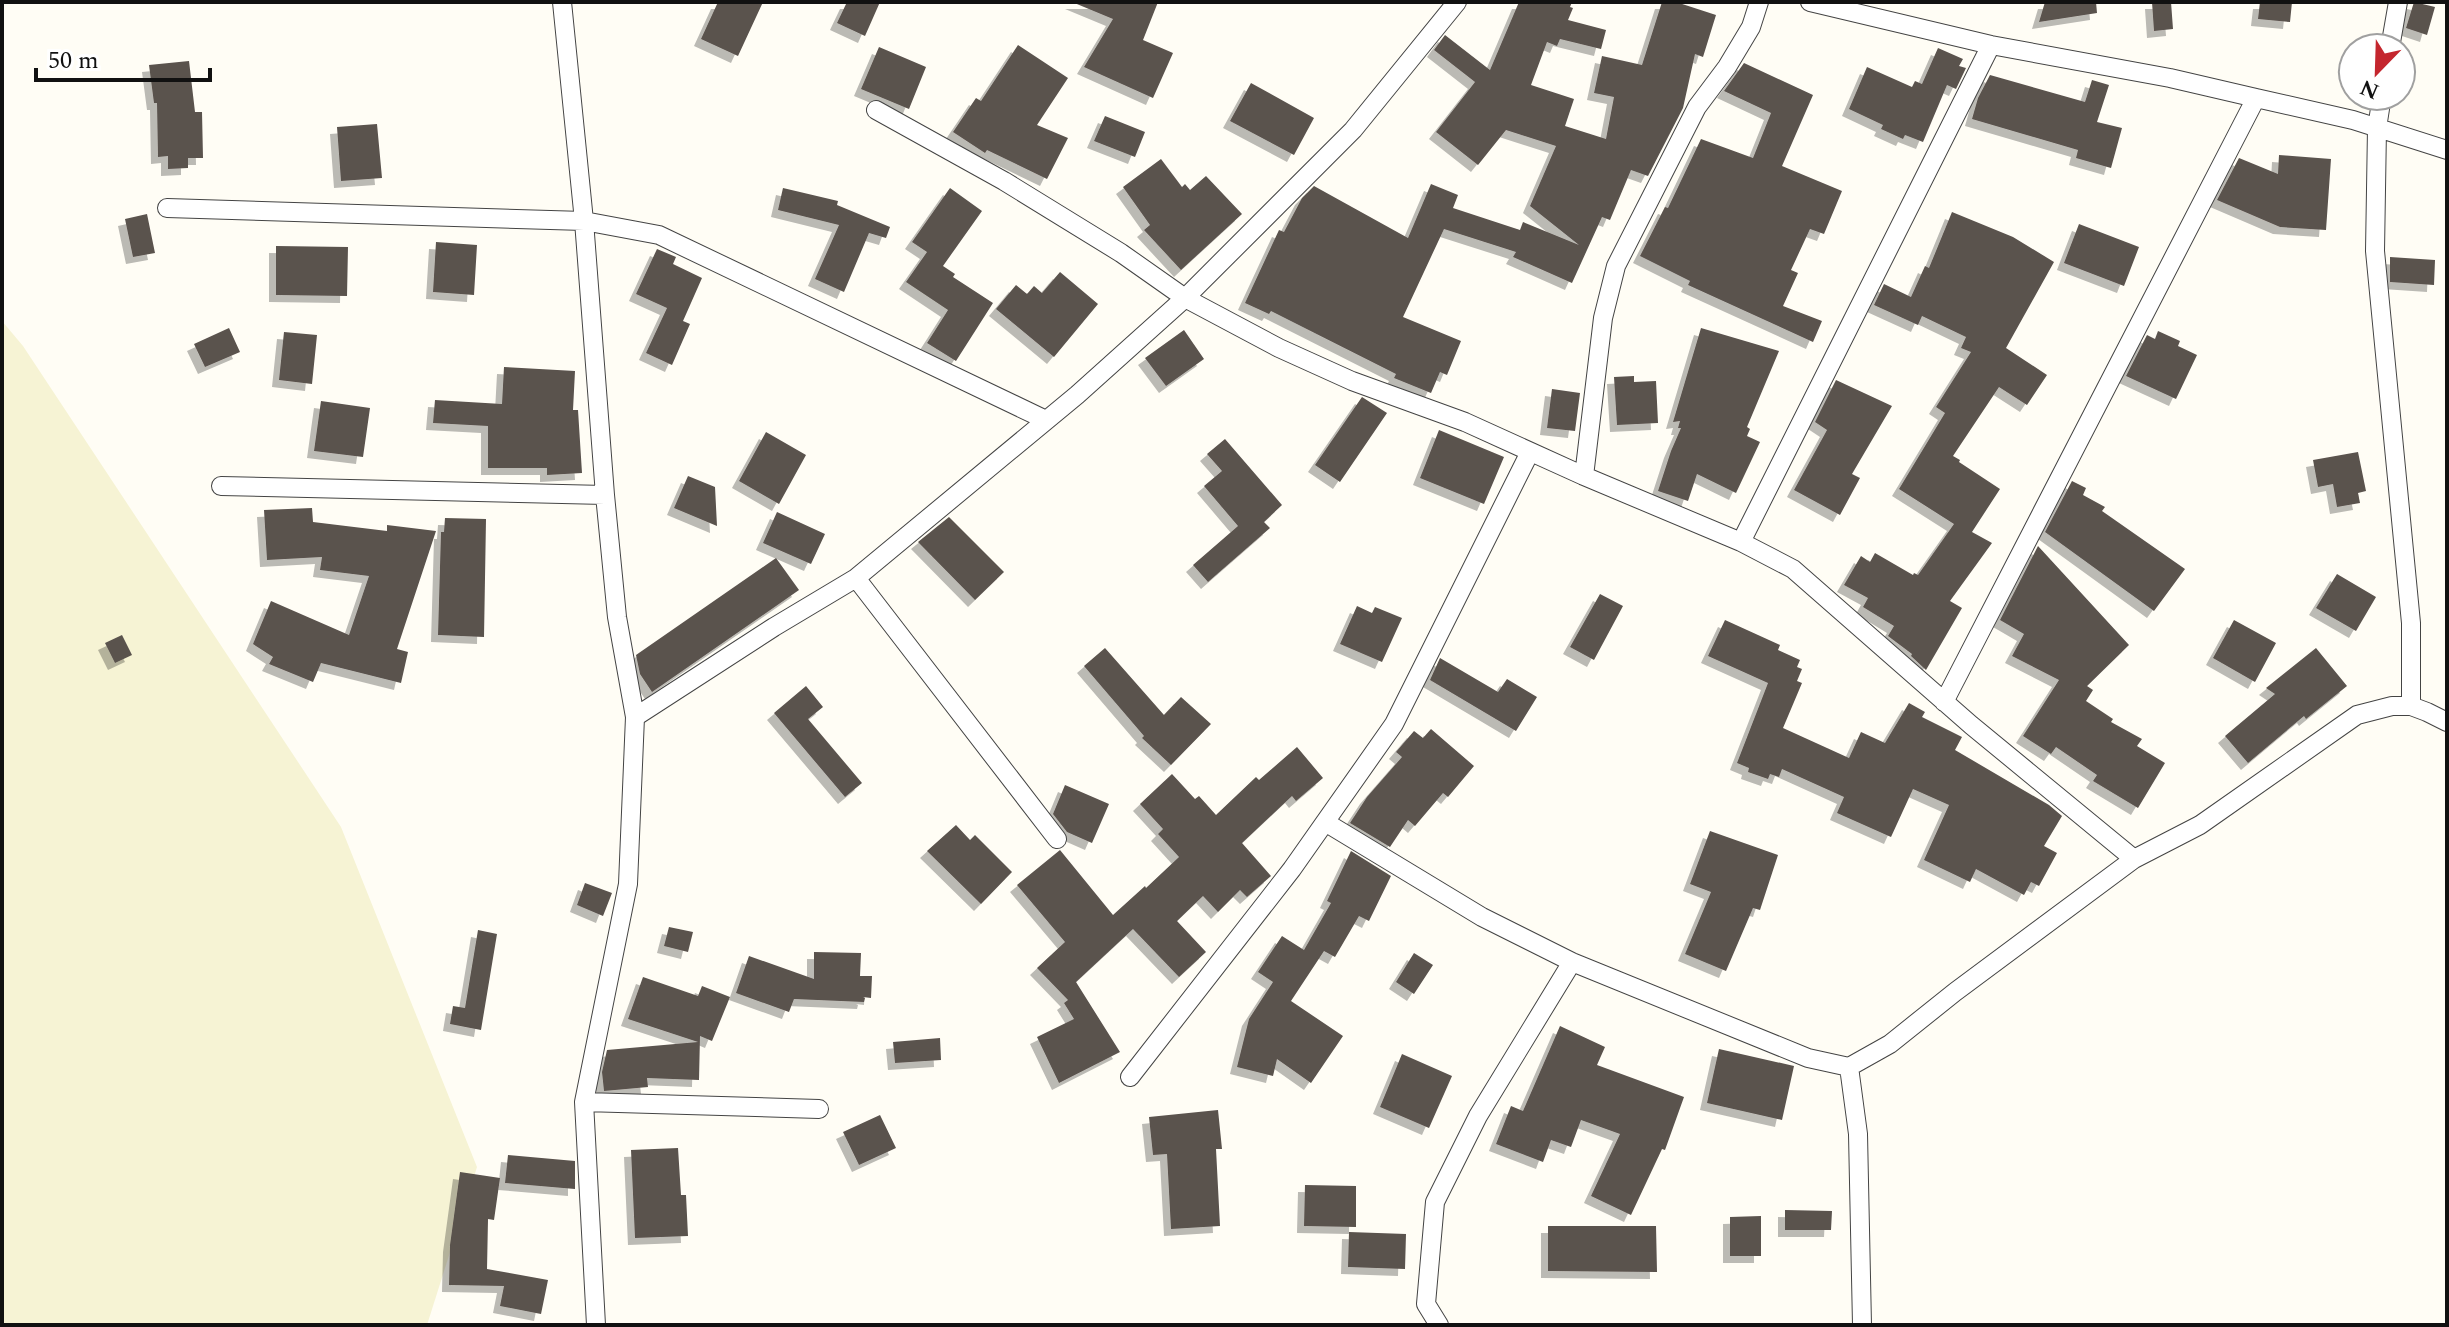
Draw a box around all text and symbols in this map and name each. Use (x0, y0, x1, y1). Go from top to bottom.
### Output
scale bar (36, 32, 210, 82)
north arrow (2337, 32, 2417, 112)
text: 50 m (48, 43, 99, 79)
text: N (2355, 70, 2384, 108)

